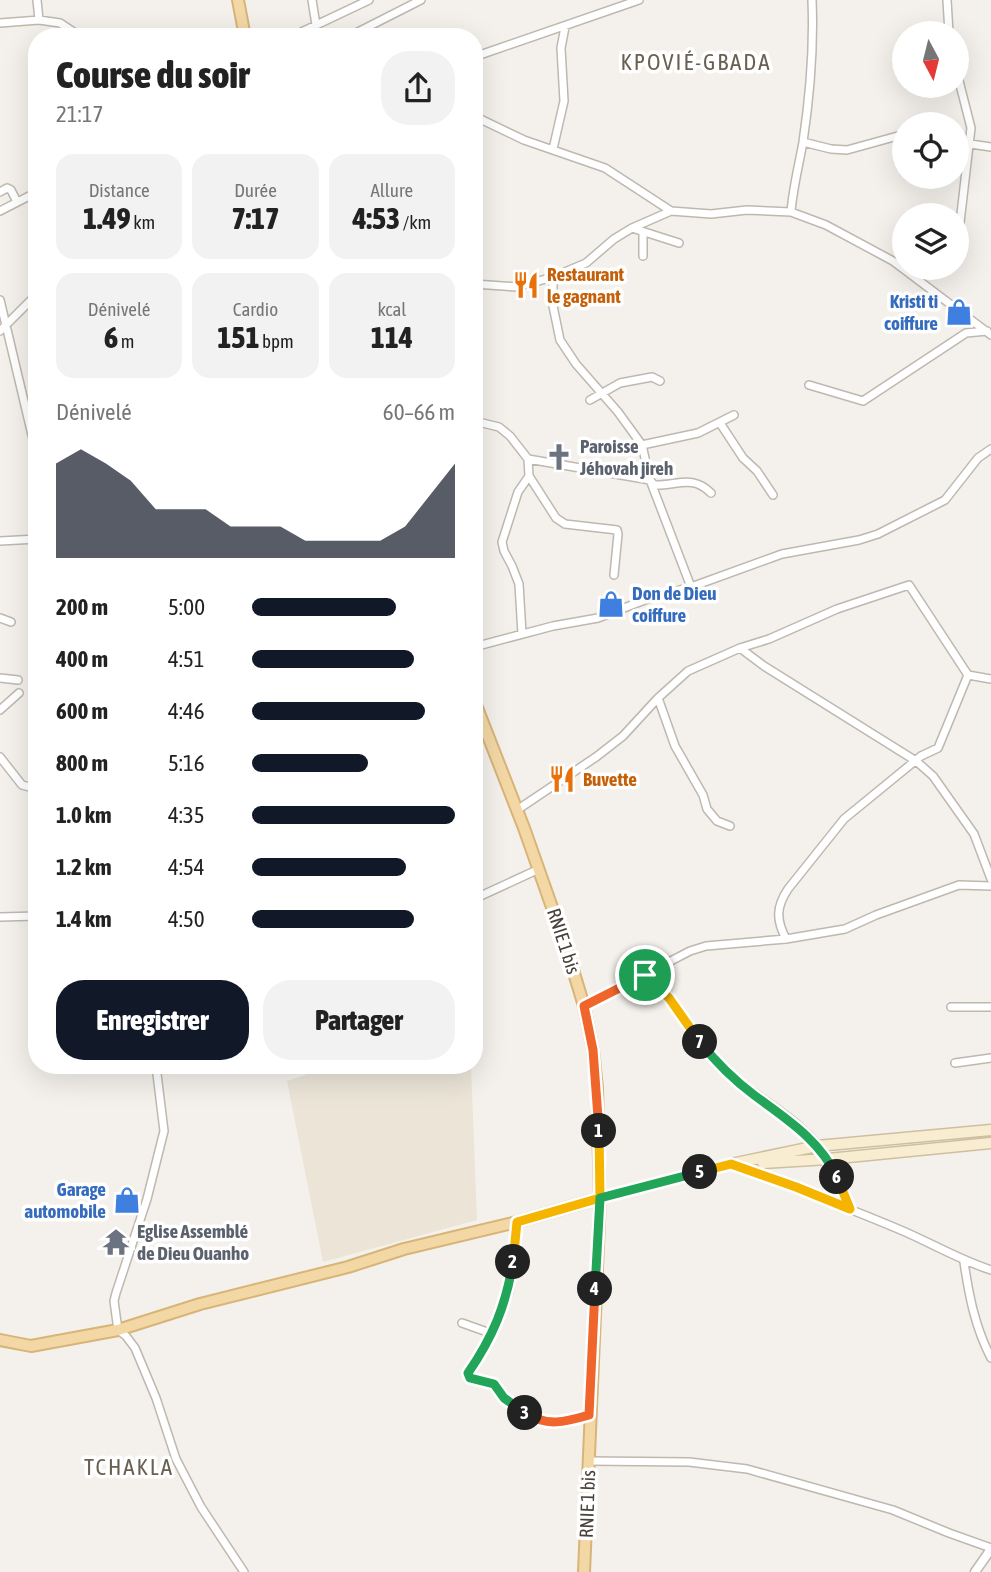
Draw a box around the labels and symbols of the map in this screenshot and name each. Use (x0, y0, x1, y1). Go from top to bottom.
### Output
north arrow (892, 21, 970, 98)
district label: KPOVIÉ-GBADA (621, 49, 771, 75)
place label: Restaurant le gagnant (547, 263, 625, 307)
restaurant icon: Restaurant le gagnant (511, 270, 541, 300)
place label: Kristi ti coiffure (884, 290, 938, 334)
shop icon: Kristi ti coiffure (944, 297, 974, 327)
place label: Paroisse Jéhovah jireh (579, 435, 673, 479)
church icon: Paroisse Jéhovah jireh (544, 442, 574, 472)
place label: Don de Dieu coiffure (632, 582, 716, 626)
shop icon: Don de Dieu coiffure (596, 589, 626, 619)
restaurant icon: Buvette (547, 764, 577, 794)
place label: Buvette (583, 768, 637, 790)
street label: RNIE 1 bis (543, 905, 585, 977)
pin (615, 945, 675, 1005)
pin: 7 (682, 1024, 718, 1060)
pin: 1 (582, 1114, 616, 1148)
pin: 5 (682, 1154, 718, 1190)
pin: 6 (820, 1160, 854, 1194)
place label: Garage automobile (24, 1178, 106, 1222)
shop icon: Garage automobile (112, 1185, 142, 1215)
place label: Eglise Assemblé de Dieu Ouanho (137, 1220, 249, 1264)
temple icon: Eglise Assemblé de Dieu Ouanho (101, 1227, 131, 1257)
pin: 2 (496, 1244, 530, 1280)
pin: 4 (578, 1272, 612, 1306)
pin: 3 (508, 1396, 542, 1430)
district label: TCHAKLA (84, 1454, 174, 1480)
street label: RNIE 1 bis (575, 1469, 599, 1538)

